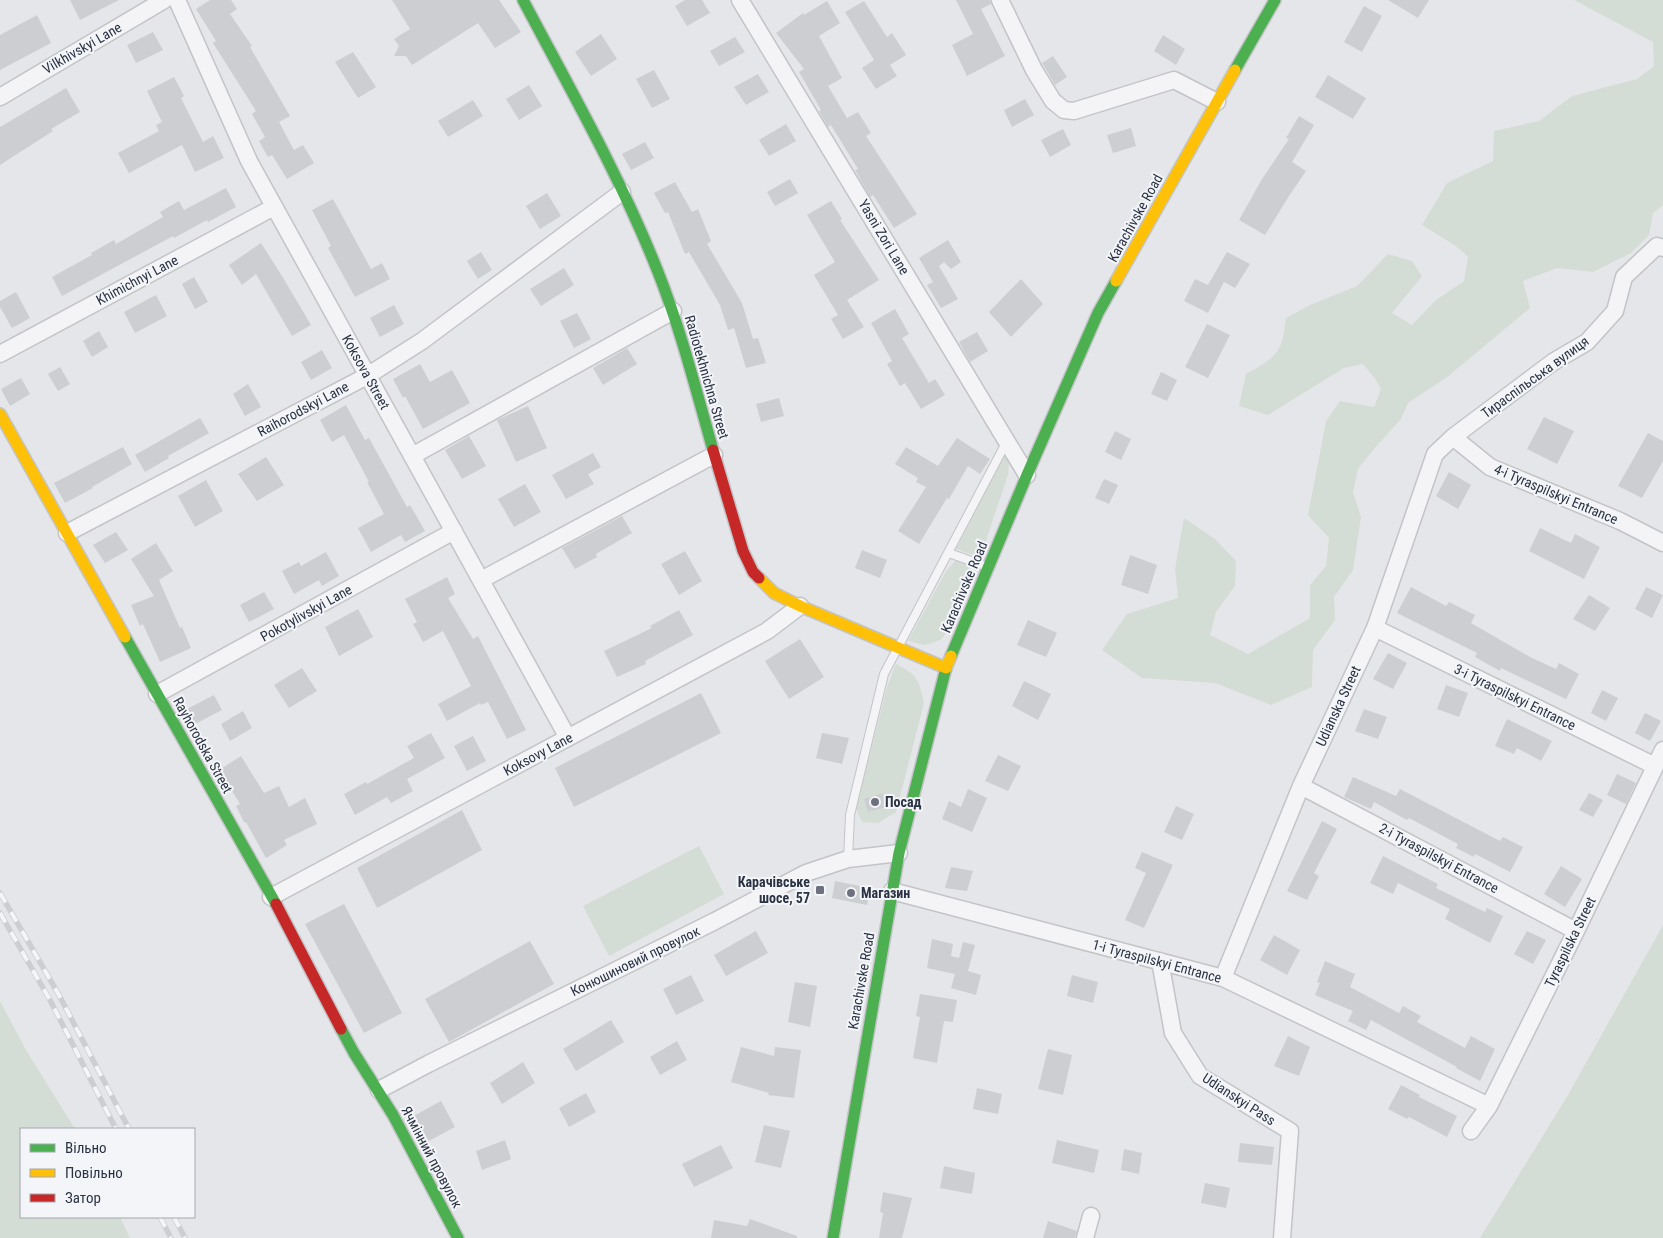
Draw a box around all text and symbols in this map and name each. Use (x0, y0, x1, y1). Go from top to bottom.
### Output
street label: Vilkhivskyi Lane (40, 19, 125, 77)
street label: Karachivske Road (1104, 171, 1166, 265)
street label: Yasni Zori Lane (855, 197, 913, 278)
street label: Khimichnyi Lane (93, 252, 181, 308)
street label: Radiotekhnichna Street (682, 313, 732, 441)
street label: Koksova Street (339, 332, 393, 412)
street label: Тираспільська вулиця (1478, 333, 1592, 421)
street label: Raihorodskyi Lane (255, 378, 352, 440)
street label: 4-i Tyraspilskyi Entrance (1492, 461, 1621, 528)
street label: Karachivske Road (938, 539, 990, 635)
street label: Pokotylivskyi Lane (257, 581, 355, 645)
street label: 3-i Tyraspilskyi Entrance (1452, 661, 1579, 734)
street label: Udianska Street (1312, 663, 1364, 749)
street label: Rayhorodska Street (170, 694, 236, 796)
street label: Koksovy Lane (501, 729, 576, 779)
place label: Посад (885, 794, 922, 810)
marker: Посад (869, 796, 881, 808)
street label: 2-i Tyraspilskyi Entrance (1377, 820, 1502, 896)
place label: Карачівське шосе, 57 (738, 874, 810, 906)
marker: Карачівське шосе, 57 (814, 884, 826, 896)
place label: Магазин (861, 885, 910, 901)
marker: Магазин (845, 887, 857, 899)
street label: Tyraspilska Street (1541, 894, 1599, 990)
street label: Конюшиновий провулок (568, 923, 702, 999)
street label: Karachivske Road (845, 931, 877, 1031)
street label: 1-i Tyraspilskyi Entrance (1091, 936, 1224, 986)
street label: Udianskyi Pass (1200, 1070, 1278, 1128)
street label: Ячмінний провулок (398, 1103, 466, 1211)
legend (20, 1128, 195, 1218)
text: Вільно (65, 1139, 107, 1157)
text: Повільно (65, 1164, 123, 1182)
text: Затор (65, 1189, 101, 1207)

